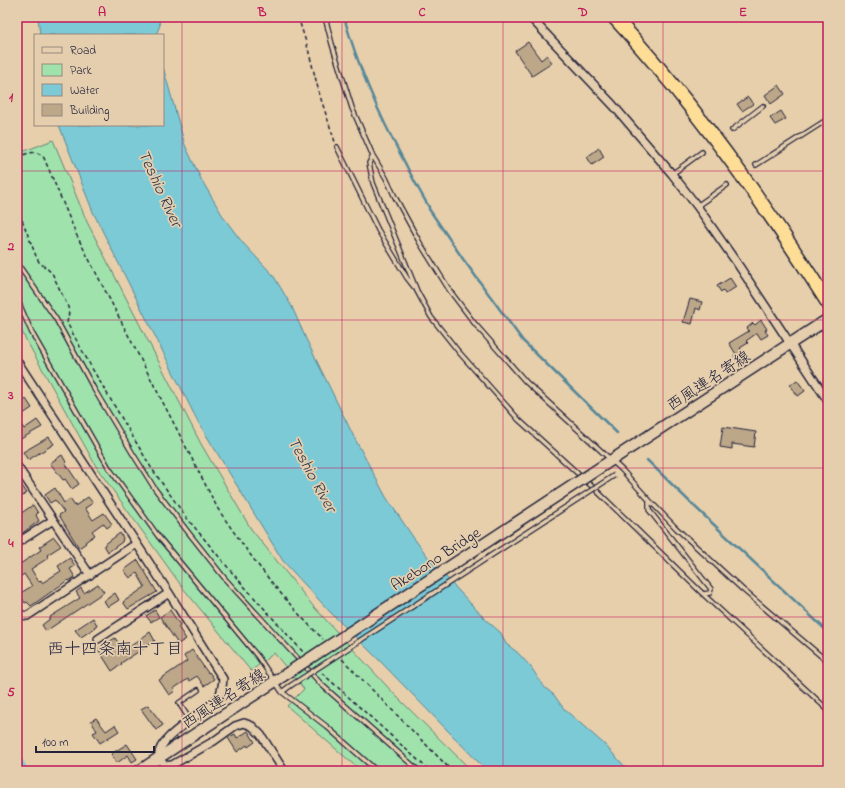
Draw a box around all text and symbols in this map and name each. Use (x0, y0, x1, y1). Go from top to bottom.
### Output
text: A (98, 3, 106, 22)
text: B (257, 3, 267, 22)
text: C (418, 3, 426, 22)
text: D (577, 3, 588, 22)
text: E (739, 3, 747, 22)
legend (34, 34, 164, 126)
text: Road (70, 42, 96, 60)
text: Park (70, 62, 92, 80)
text: Water (70, 82, 99, 100)
text: 1 (9, 88, 14, 107)
text: Building (69, 102, 109, 121)
water label: Teshio River (131, 146, 190, 234)
text: 2 (7, 237, 15, 256)
street label: 西風連名寄線 (662, 345, 756, 418)
text: 3 (7, 386, 14, 405)
water label: Teshio River (281, 433, 344, 519)
street label: Akebono Bridge (386, 521, 487, 598)
text: 4 (7, 534, 14, 553)
district label: 西十四条南十丁目 (47, 637, 183, 662)
street label: 西風連名寄線 (177, 663, 271, 736)
text: 5 (7, 683, 15, 702)
scale bar (36, 728, 154, 754)
text: 100 m (42, 734, 69, 752)

